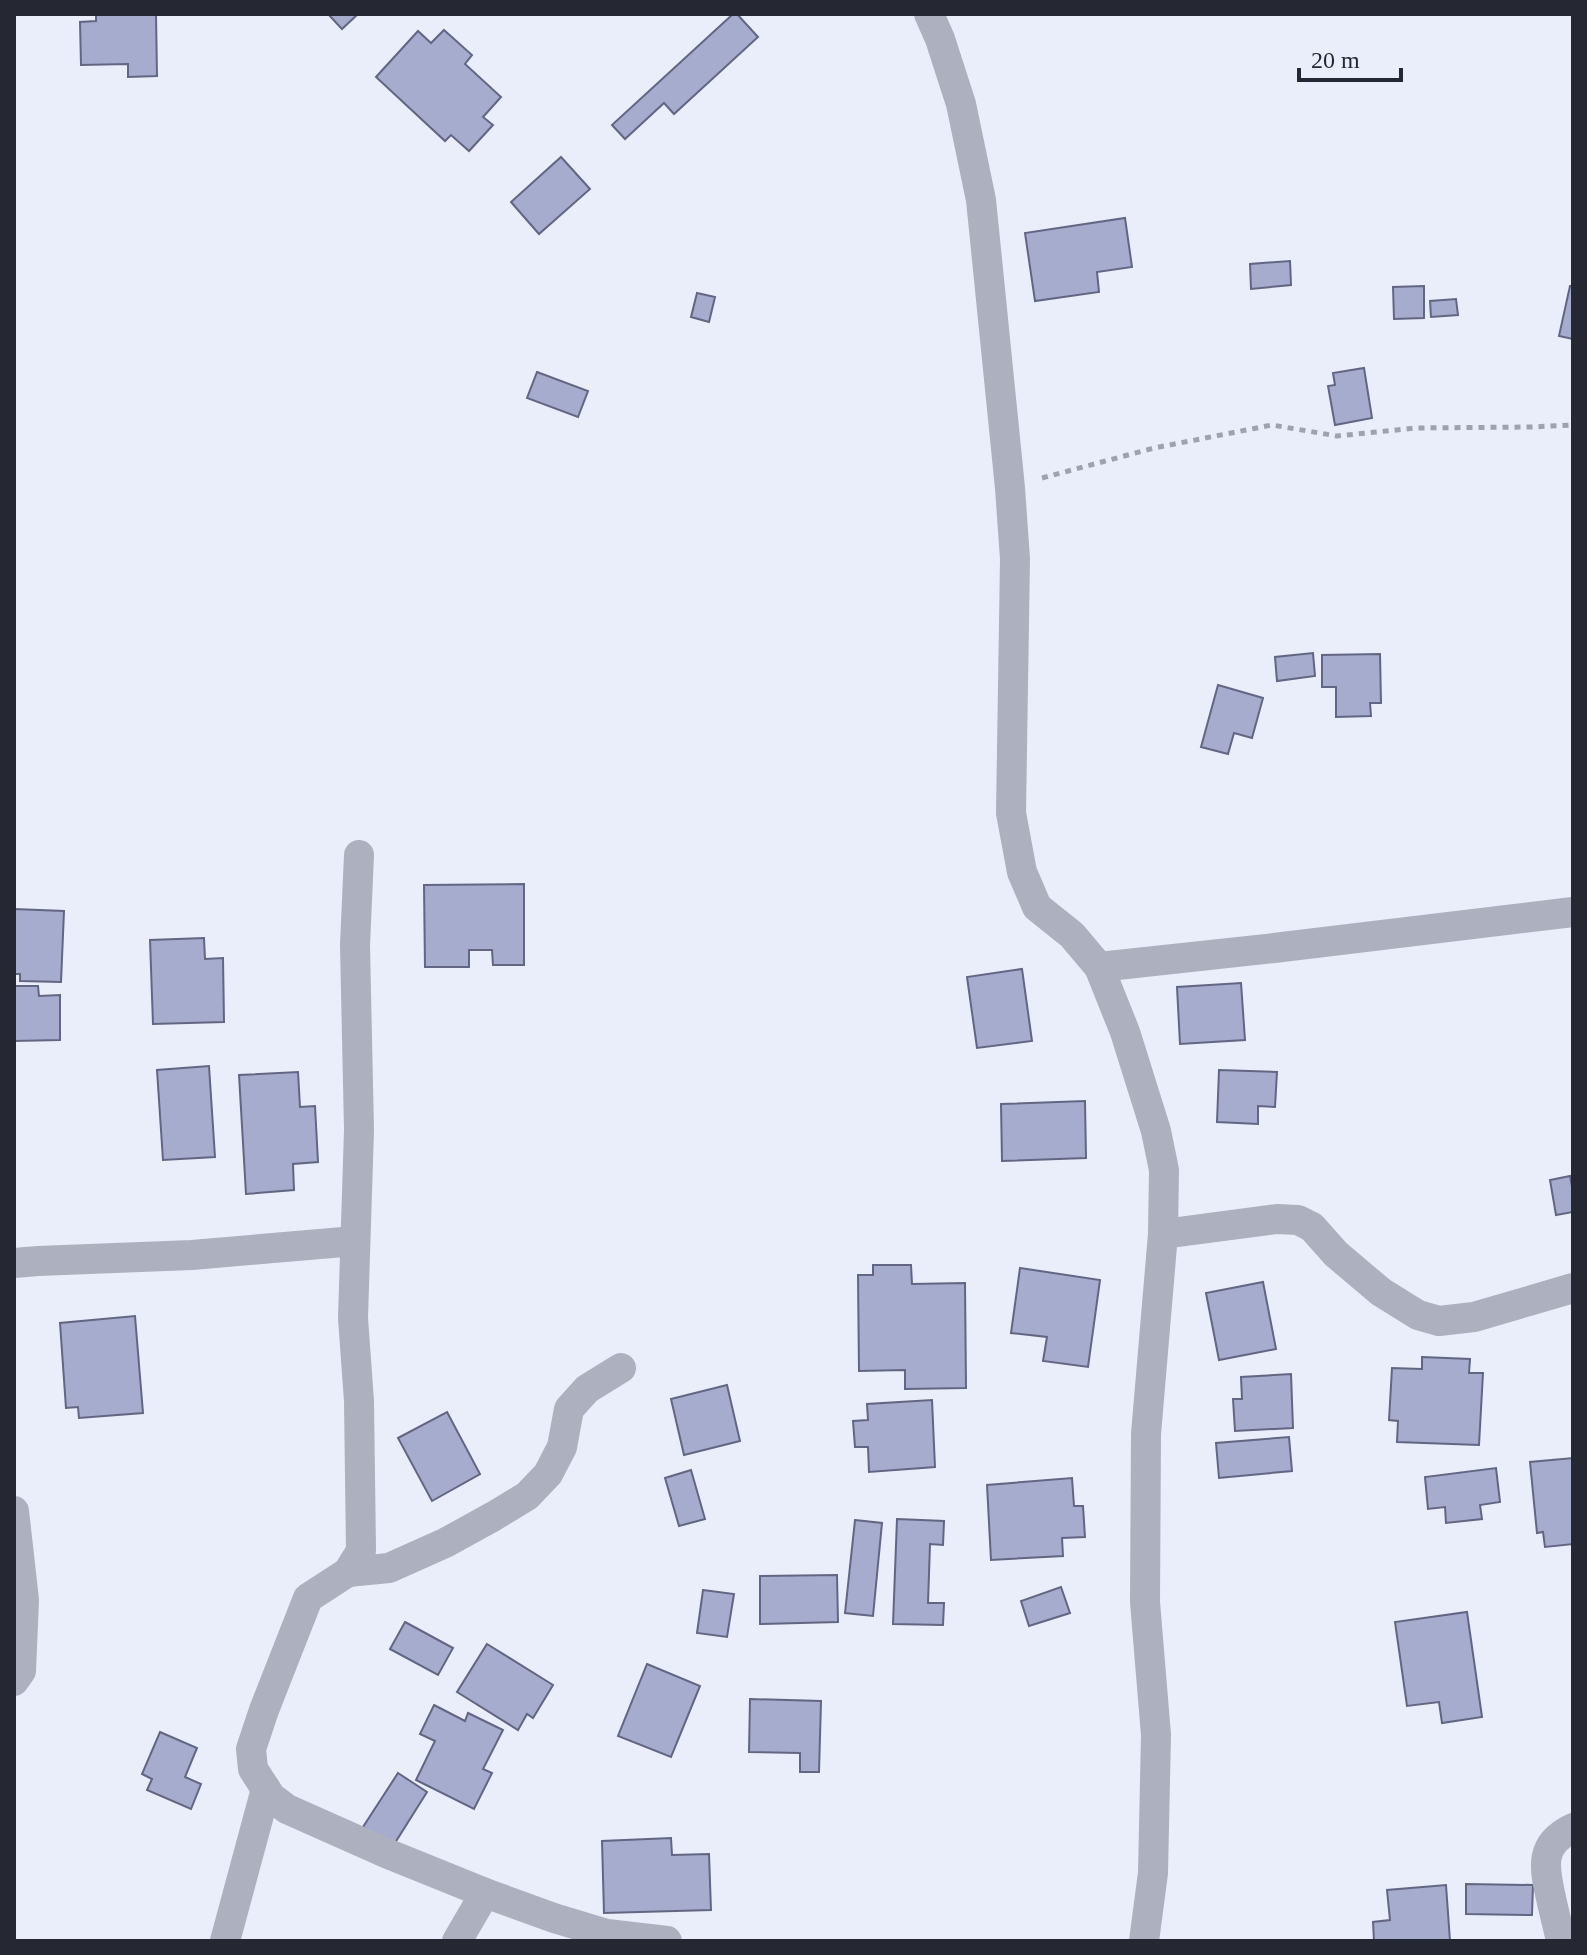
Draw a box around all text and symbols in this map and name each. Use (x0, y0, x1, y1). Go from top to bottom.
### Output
scale bar (1299, 32, 1401, 82)
text: 20 m (1311, 47, 1360, 73)

